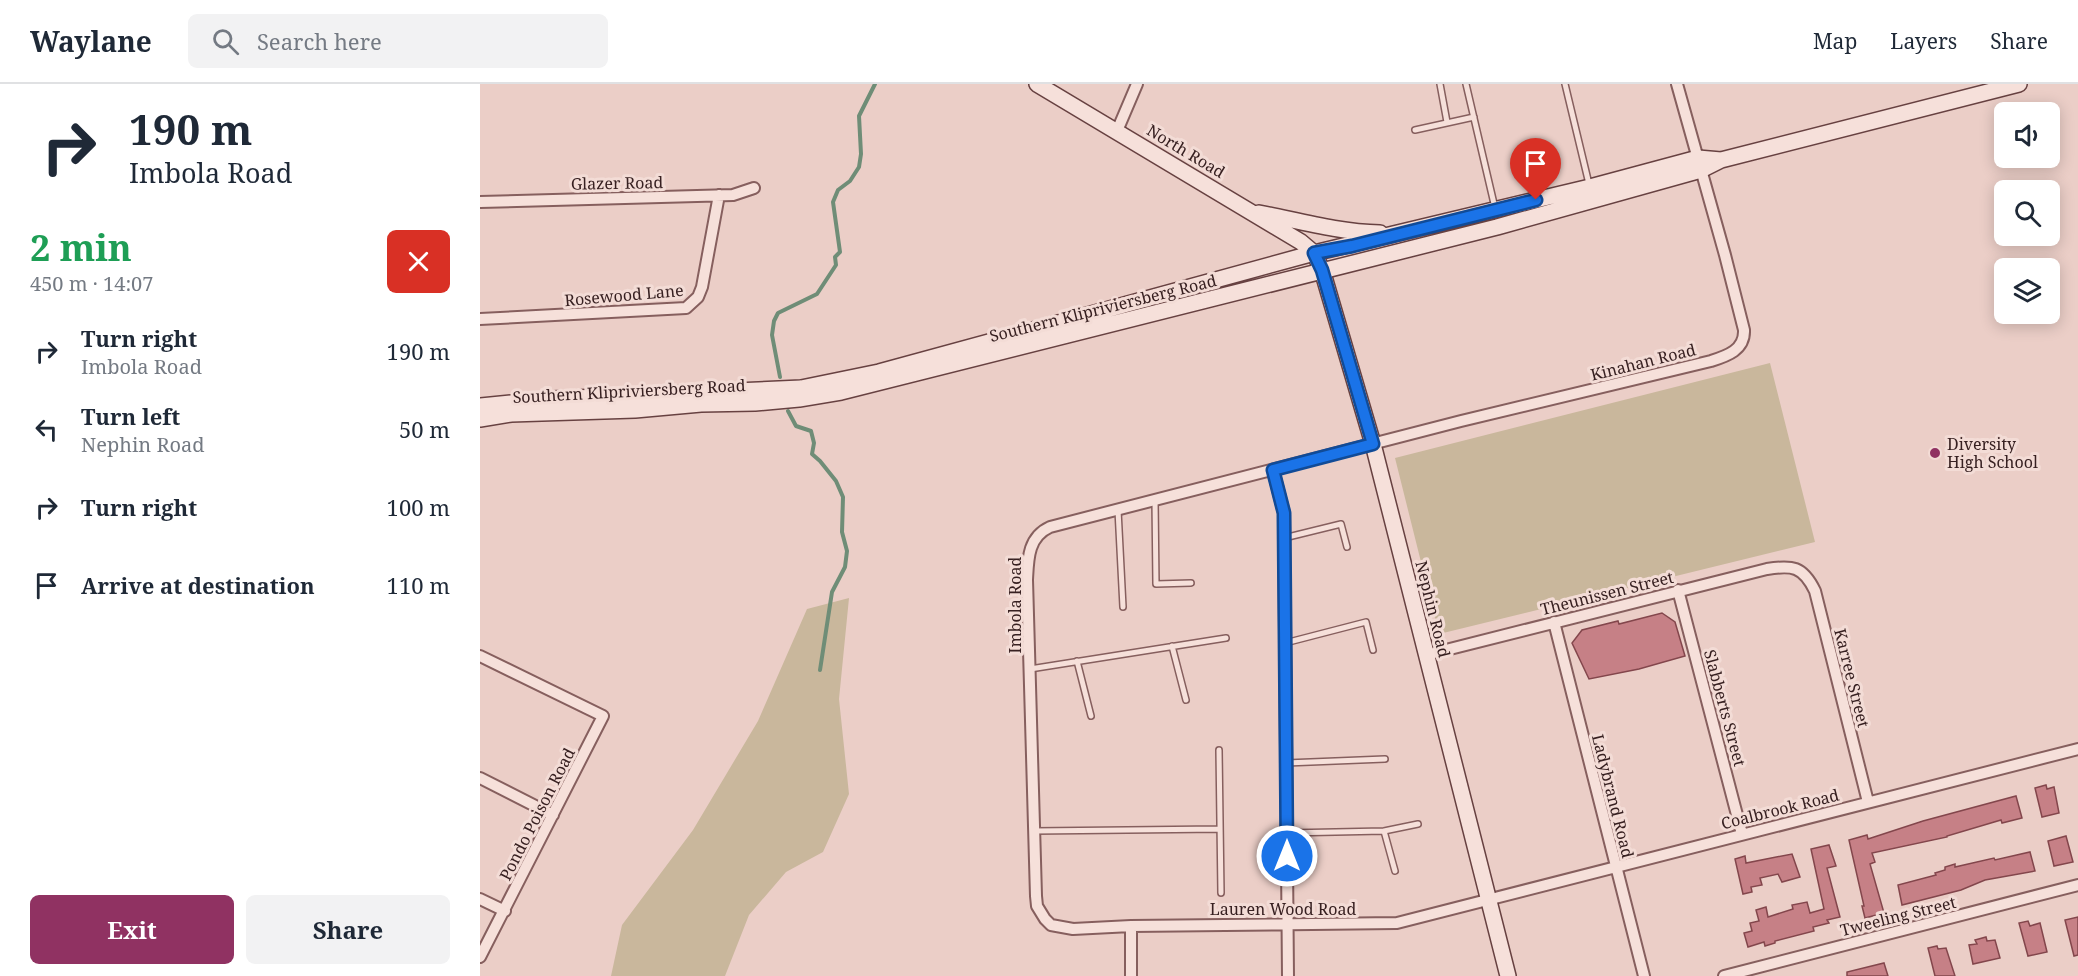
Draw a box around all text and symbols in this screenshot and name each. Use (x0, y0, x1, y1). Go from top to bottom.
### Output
search box (188, 14, 608, 68)
text: Waylane (30, 22, 152, 60)
icon: search (209, 25, 242, 58)
text: Search here (257, 26, 382, 56)
text: Map (1813, 27, 1857, 55)
text: Layers (1890, 27, 1957, 55)
text: Share (1990, 27, 2048, 55)
text: 190 m (129, 100, 253, 157)
map controls (1994, 102, 2060, 324)
button: sound (1994, 102, 2060, 168)
icon: right (30, 108, 108, 186)
street label: North Road (1143, 119, 1229, 183)
pin (1510, 138, 1561, 200)
icon: arrive (1519, 147, 1552, 180)
text: Imbola Road (129, 154, 292, 191)
street label: Glazer Road (571, 171, 664, 195)
button: search (1994, 180, 2060, 246)
text: 2 min (30, 223, 132, 272)
button: close (387, 230, 450, 293)
button: layers (1994, 258, 2060, 324)
street label: Southern Klipriviersberg Road (987, 269, 1219, 347)
text: 450 m · 14:07 (30, 270, 153, 297)
street label: Rosewood Lane (563, 279, 685, 311)
text: Turn right (81, 323, 197, 353)
icon: right (30, 335, 63, 368)
text: 190 m (387, 336, 450, 366)
street label: Kinahan Road (1588, 338, 1698, 386)
text: Imbola Road (81, 353, 202, 380)
street label: Southern Klipriviersberg Road (512, 374, 746, 408)
text: Turn left (81, 401, 180, 431)
icon: left (30, 413, 63, 446)
text: 50 m (399, 414, 450, 444)
text: Nephin Road (81, 431, 205, 458)
place label: Diversity High School (1947, 433, 2038, 473)
marker: Diversity High School (1928, 446, 1942, 460)
icon: right (30, 491, 63, 524)
text: Turn right (81, 492, 197, 522)
text: 100 m (387, 492, 450, 522)
street label: Imbola Road (1004, 556, 1026, 653)
street label: Nephin Road (1410, 558, 1456, 660)
street label: Theunissen Street (1538, 566, 1676, 620)
icon: arrive (30, 569, 63, 602)
text: Arrive at destination (81, 570, 315, 600)
text: 110 m (387, 570, 450, 600)
street label: Karree Street (1829, 626, 1875, 730)
street label: Slabberts Street (1699, 647, 1751, 769)
street label: Ladybrand Road (1587, 732, 1639, 860)
street label: Pondo Poison Road (494, 744, 580, 884)
street label: Coalbrook Road (1719, 784, 1841, 834)
position arrow (1255, 824, 1319, 888)
street label: Tweeling Street (1838, 891, 1959, 941)
button: Exit (30, 895, 234, 964)
button: Share (246, 895, 450, 964)
street label: Lauren Wood Road (1210, 898, 1356, 920)

